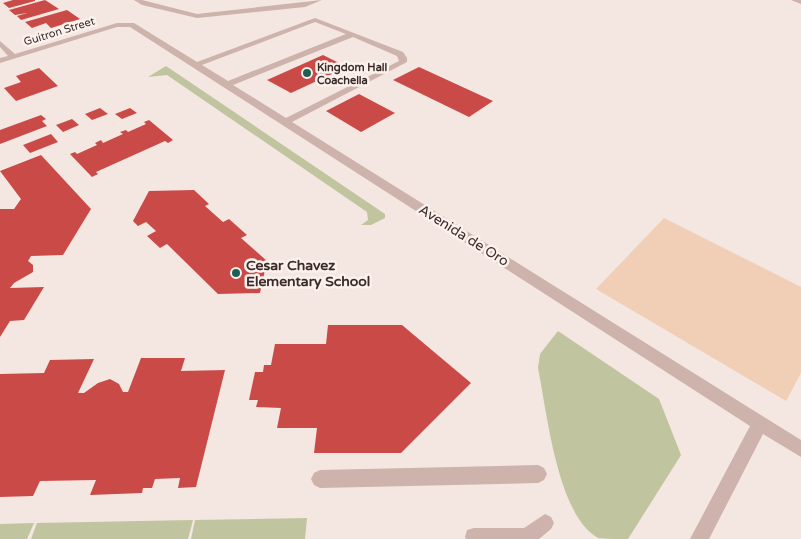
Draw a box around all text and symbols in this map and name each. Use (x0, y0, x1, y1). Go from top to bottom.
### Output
street label: Guitron Street (22, 14, 96, 48)
place label: Kingdom Hall Coachella (317, 61, 388, 87)
marker: Kingdom Hall Coachella (301, 67, 313, 79)
street label: Avenida de Oro (416, 201, 512, 270)
place label: Cesar Chavez Elementary School (246, 257, 370, 290)
marker: Cesar Chavez Elementary School (230, 267, 242, 279)

